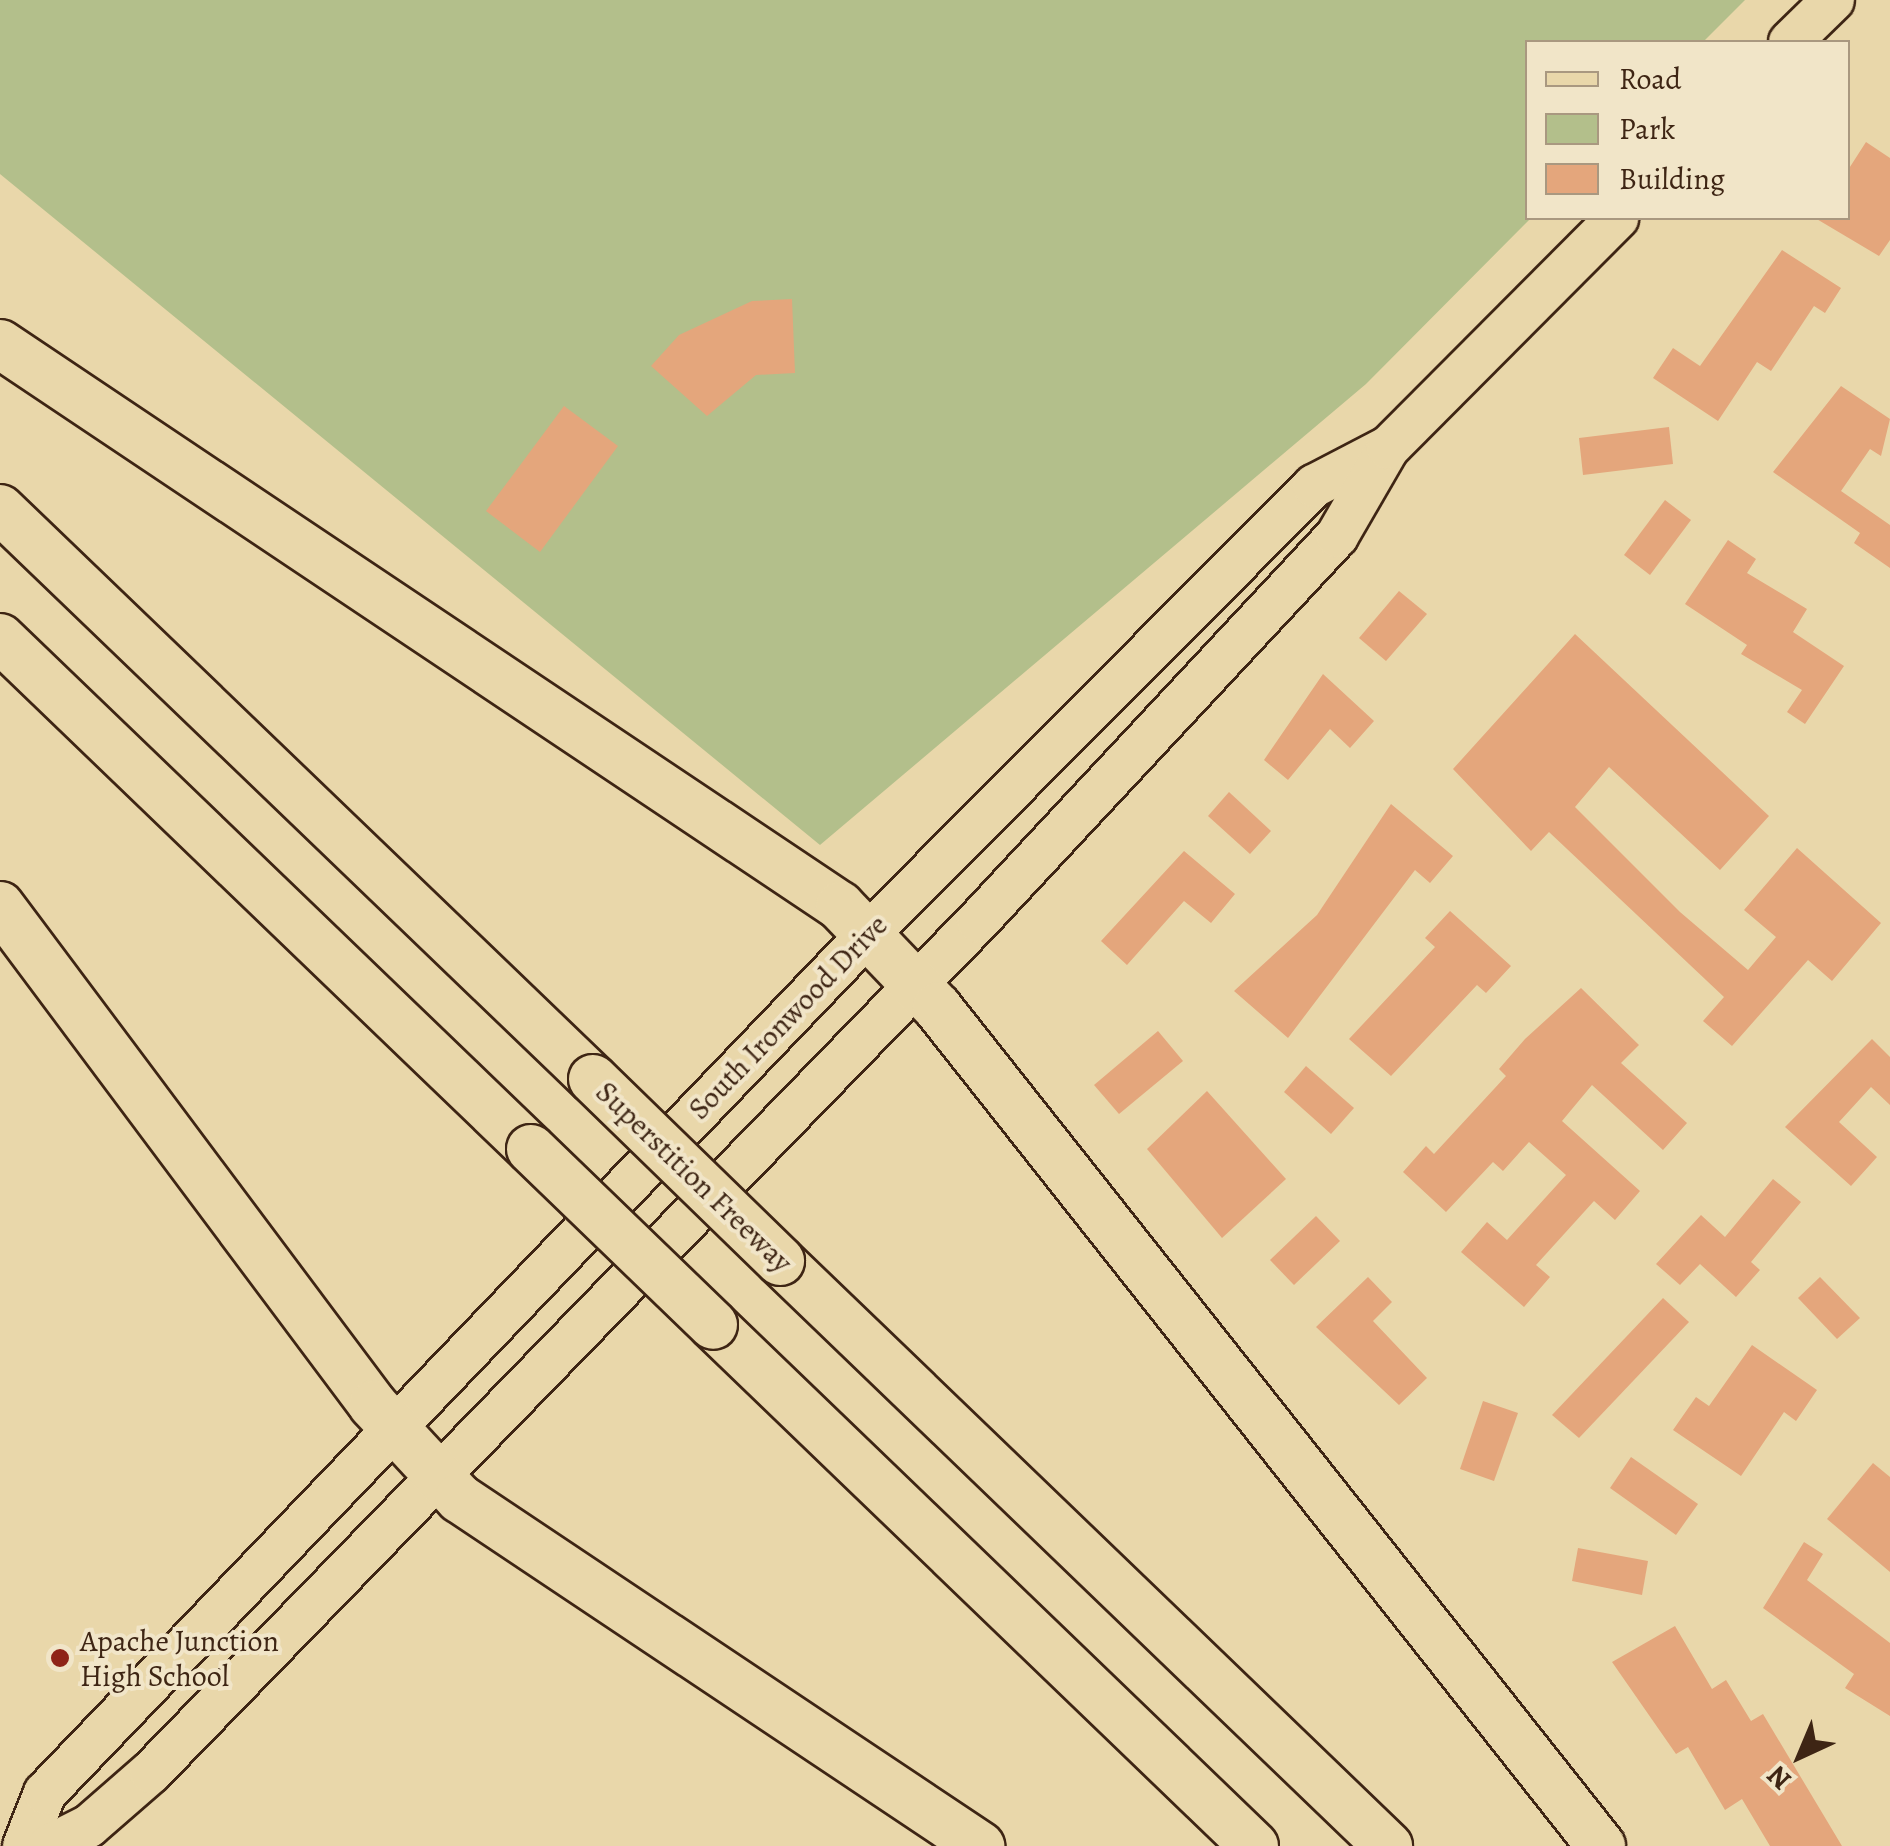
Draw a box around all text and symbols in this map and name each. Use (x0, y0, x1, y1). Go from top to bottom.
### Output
legend (1525, 40, 1850, 220)
text: Road (1619, 59, 1681, 99)
text: Park (1619, 109, 1675, 149)
text: Building (1619, 159, 1725, 199)
street label: South Ironwood Drive (681, 907, 895, 1127)
street label: Superstition Freeway (588, 1074, 800, 1280)
place label: Apache Junction High School (80, 1623, 279, 1694)
marker: Apache Junction High School (49, 1647, 71, 1669)
north arrow (1750, 1706, 1850, 1806)
text: N (1759, 1757, 1800, 1798)

